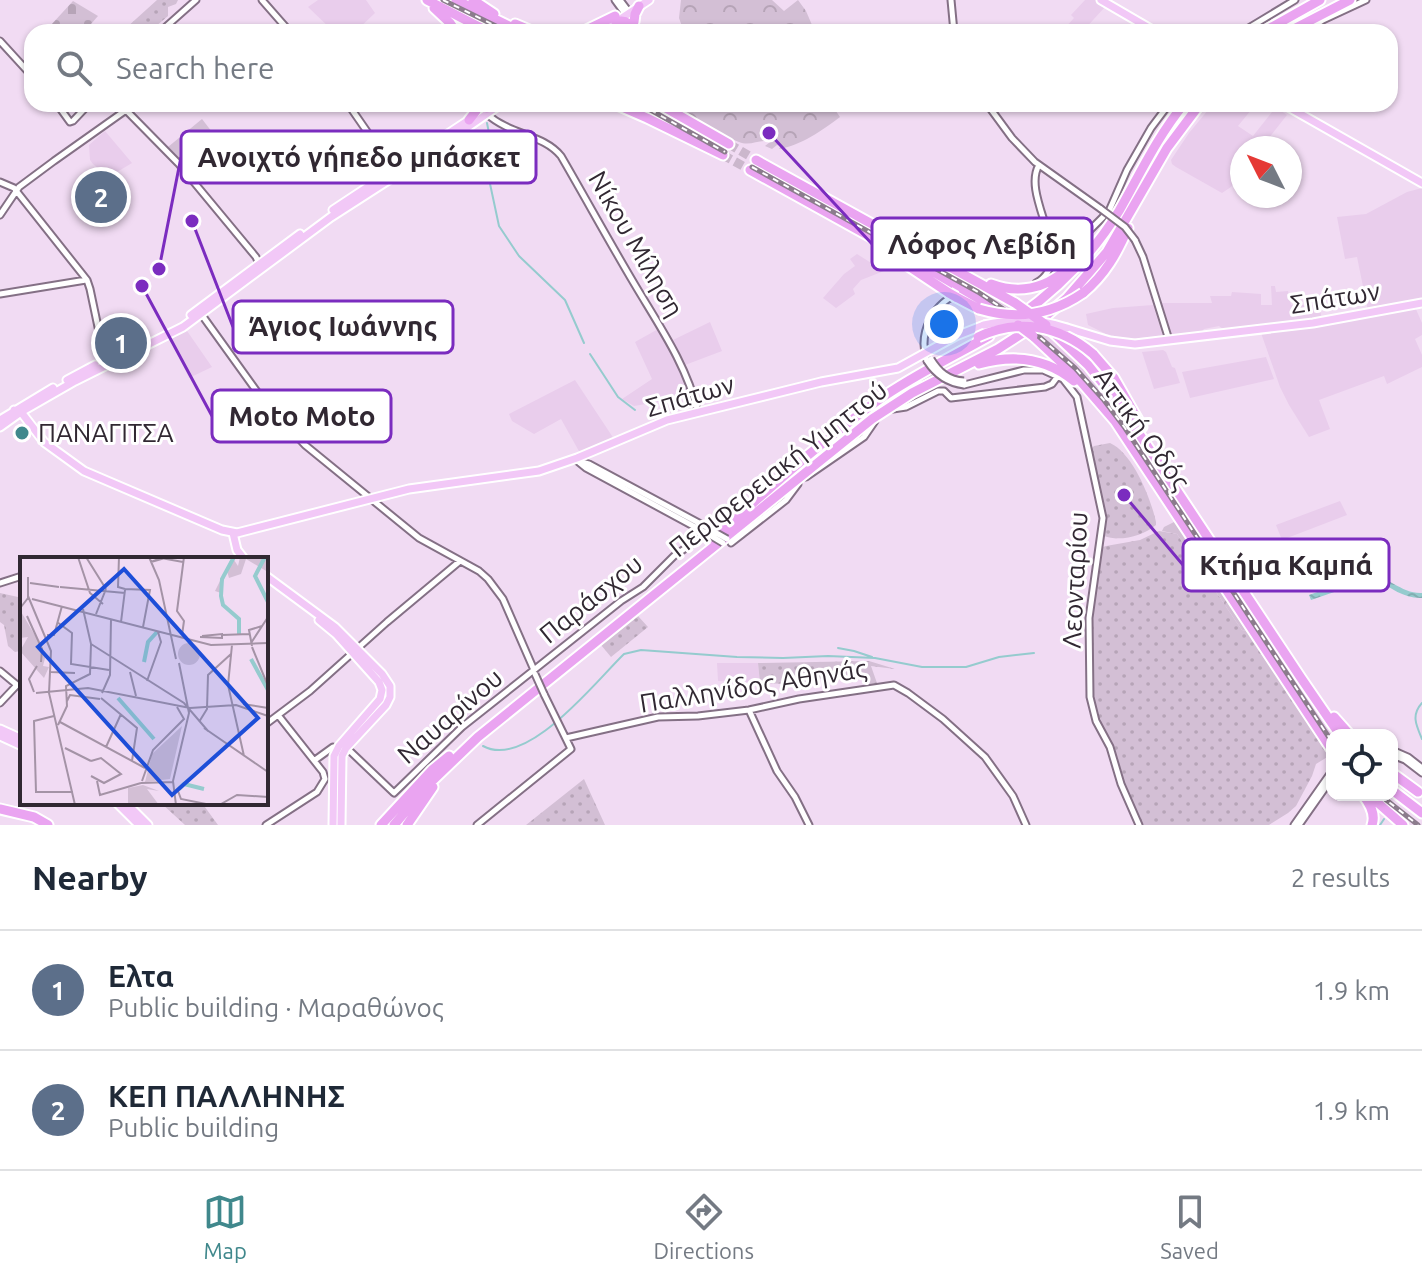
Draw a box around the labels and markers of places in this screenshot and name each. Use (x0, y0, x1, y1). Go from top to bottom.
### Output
callout: Ανοιχτό γήπεδο μπάσκετ (181, 131, 536, 183)
pin: 2 (75, 167, 127, 227)
callout: Λόφος Λεβίδη (872, 218, 1092, 270)
callout: Άγιος Ιωάννης (233, 301, 453, 353)
pin: 1 (95, 313, 147, 373)
callout: Moto Moto (212, 390, 391, 442)
place label: ΠΑΝΑΓΙΤΣΑ (38, 418, 174, 447)
marker: ΠΑΝΑΓΙΤΣΑ (13, 424, 31, 442)
callout: Kτήμα Καμπά (1183, 539, 1389, 591)

